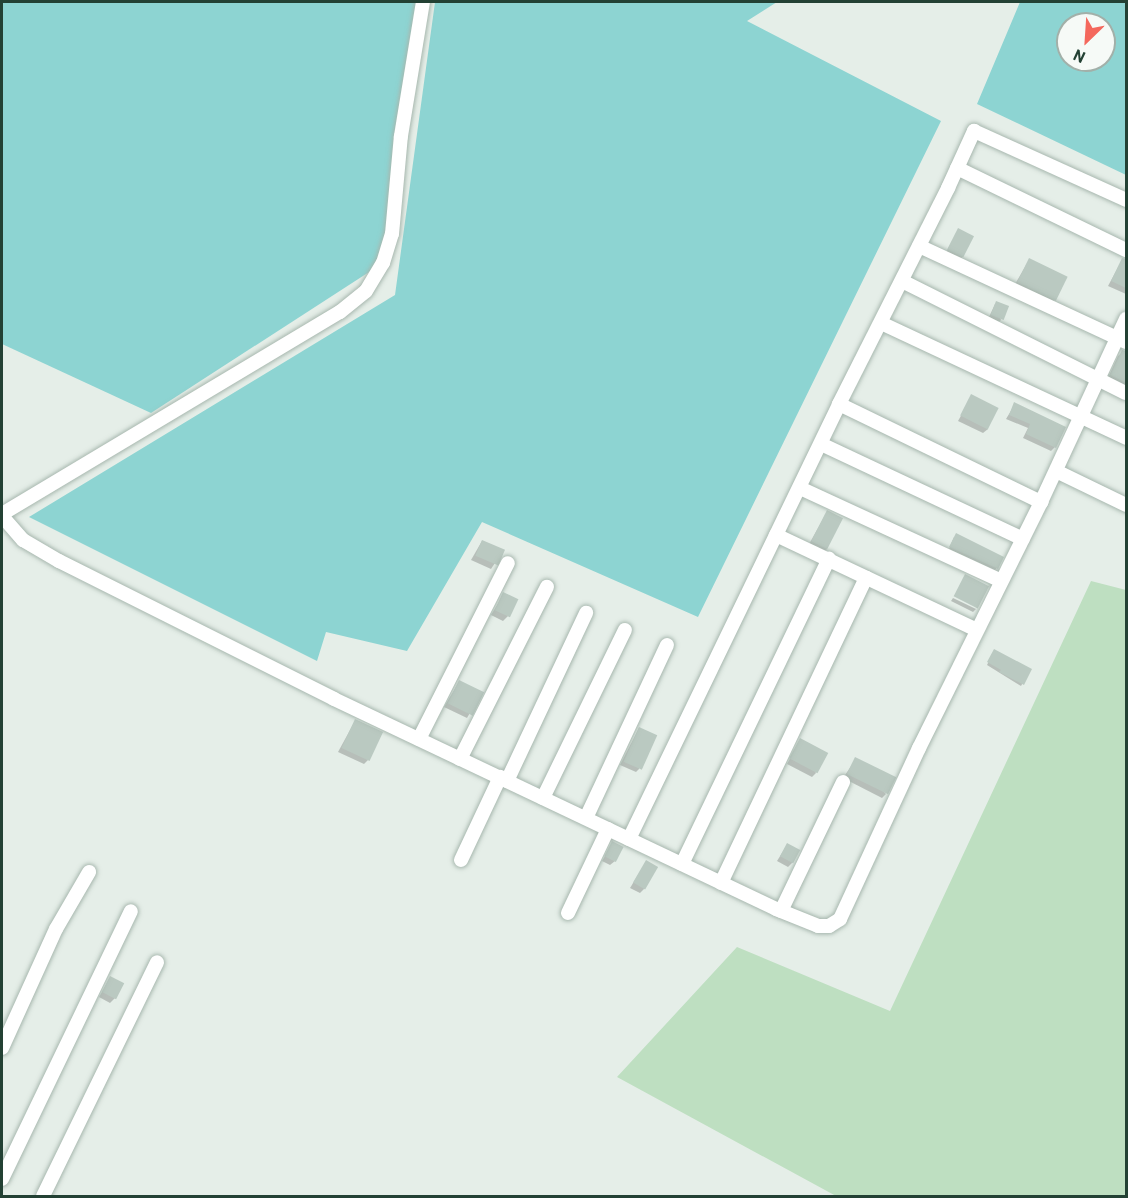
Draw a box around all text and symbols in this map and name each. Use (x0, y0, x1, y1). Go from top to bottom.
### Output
north arrow (1056, 12, 1116, 72)
text: N (1070, 46, 1088, 68)

